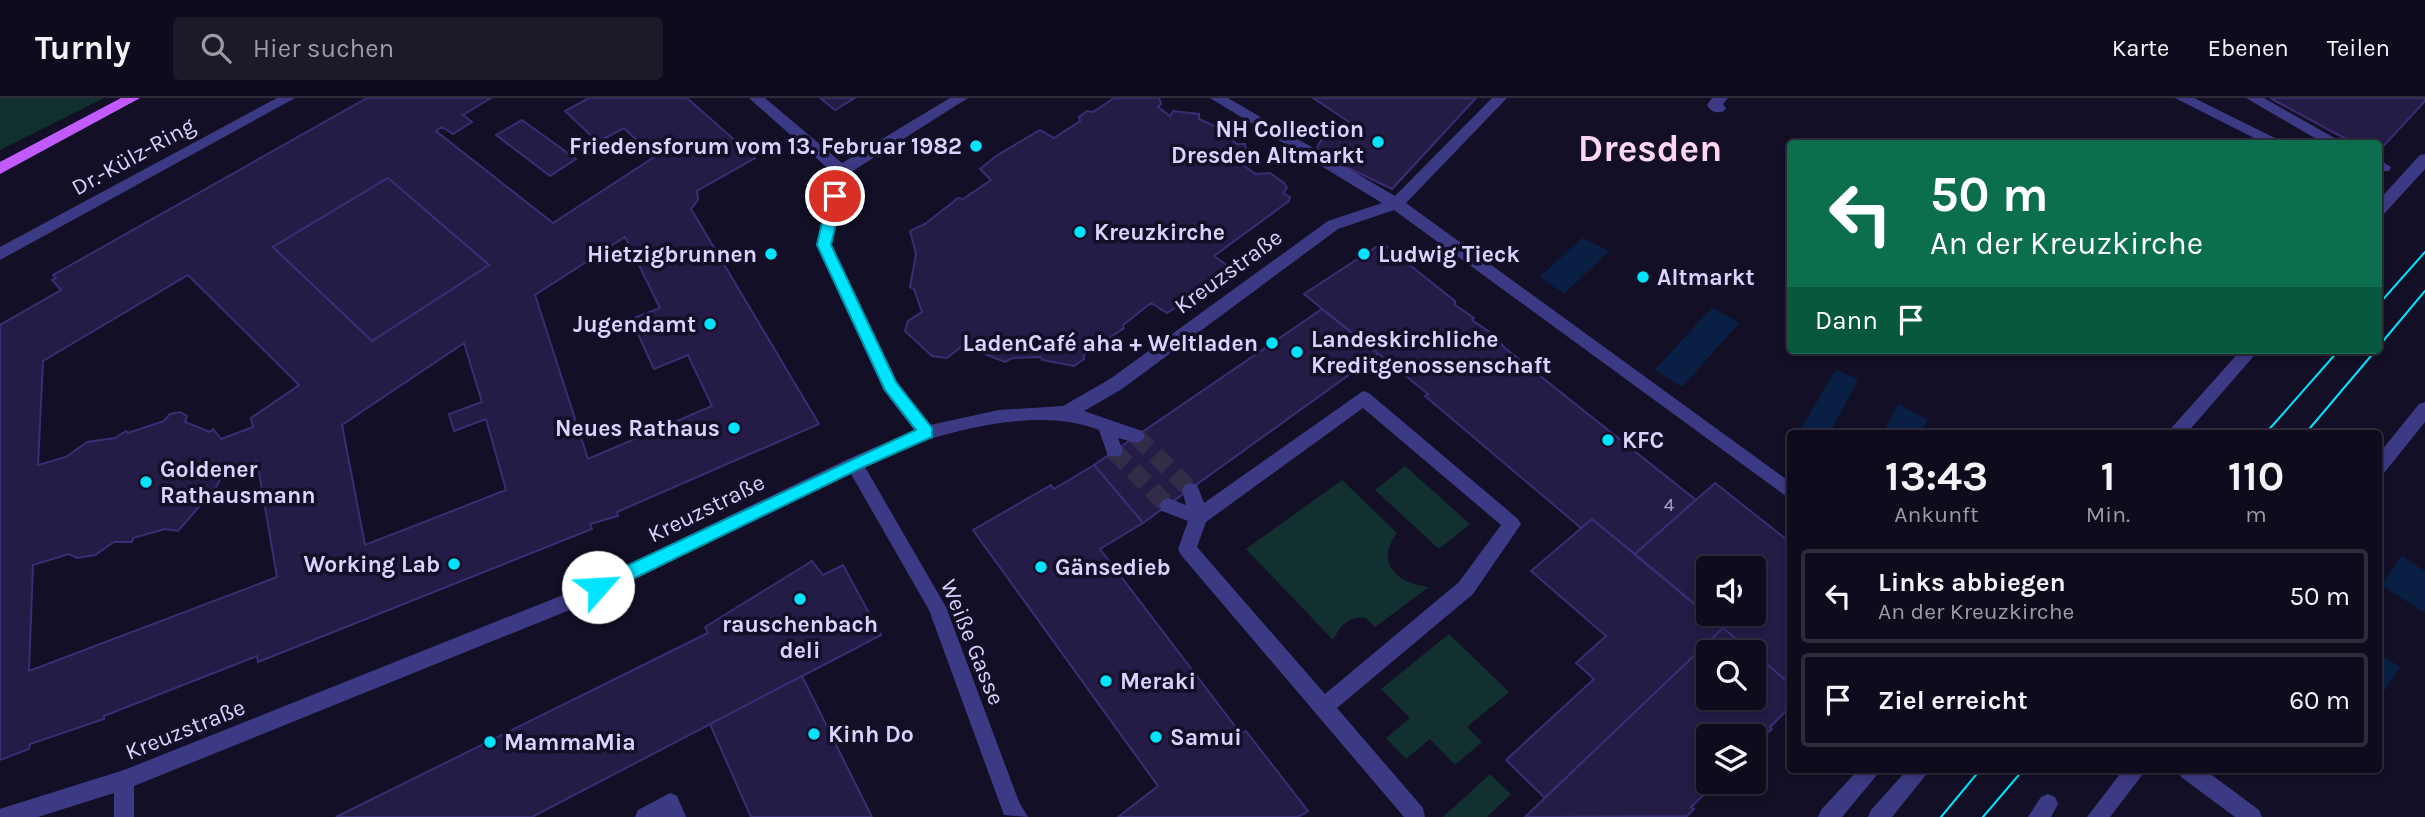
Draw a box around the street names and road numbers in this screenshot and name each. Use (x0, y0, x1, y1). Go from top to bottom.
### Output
street label: Dr.-Külz-Ring (67, 111, 200, 201)
street label: Kreuzstraße (1169, 223, 1287, 320)
street label: Kreuzstraße (643, 469, 769, 548)
street label: Weiße Gasse (935, 575, 1010, 709)
street label: Kreuzstraße (121, 693, 249, 766)

